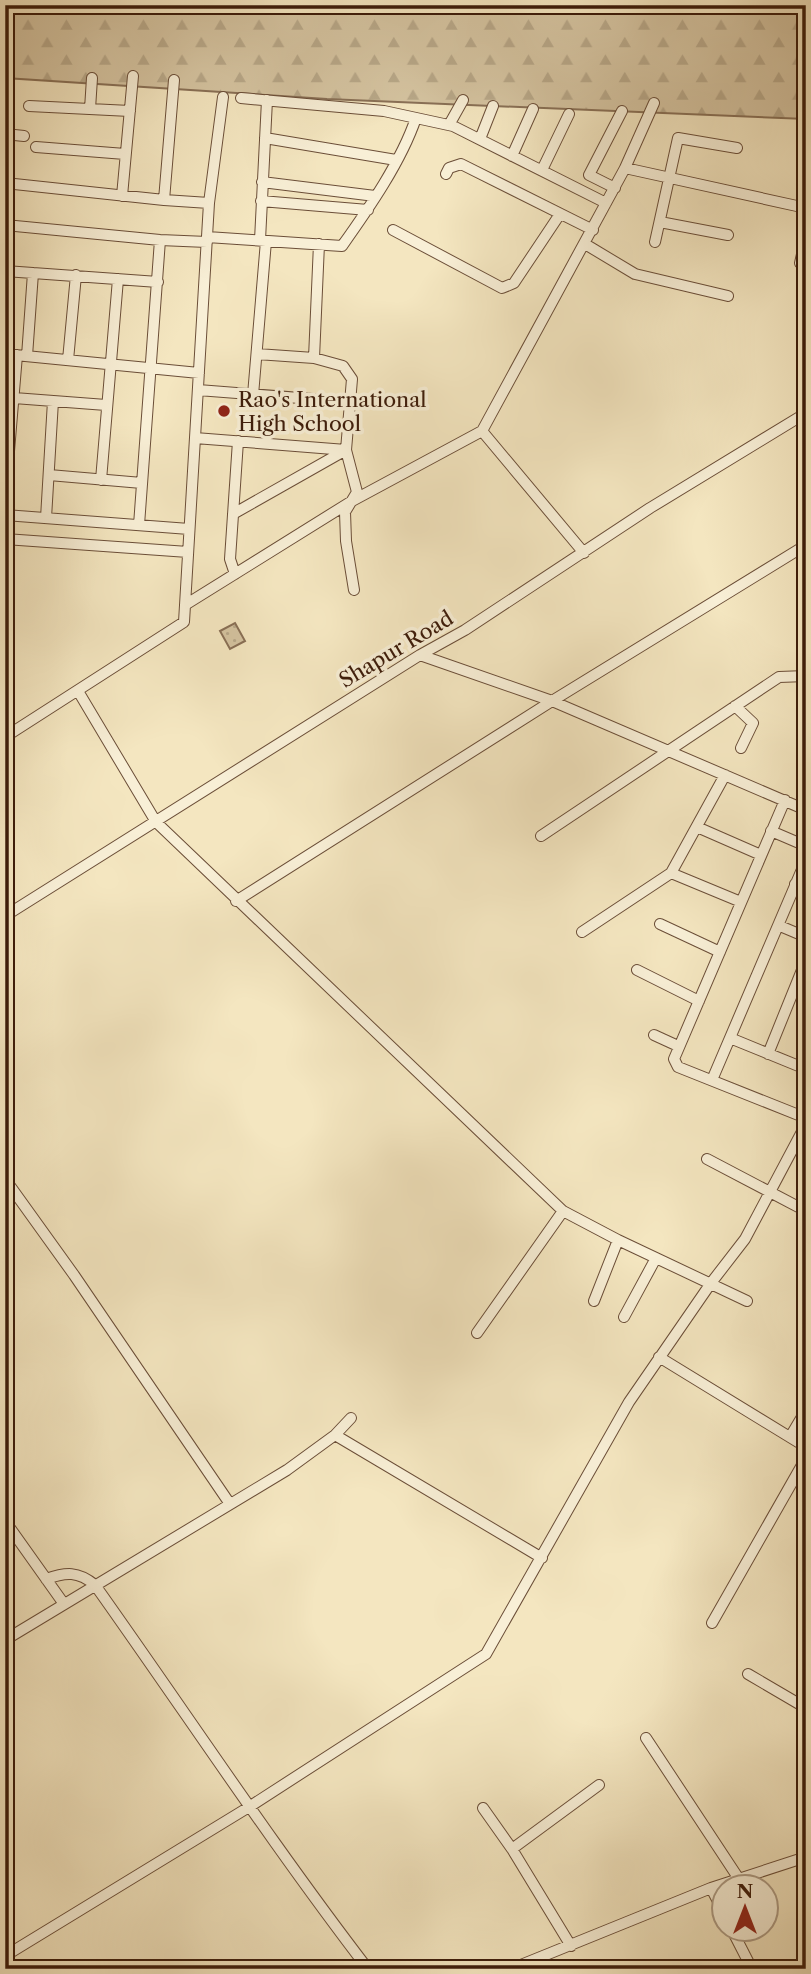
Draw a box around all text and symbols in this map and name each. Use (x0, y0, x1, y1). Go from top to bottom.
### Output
place label: Rao's International High School (238, 387, 427, 436)
marker: Rao's International High School (216, 403, 232, 419)
street label: Shapur Road (334, 605, 458, 693)
north arrow (710, 1872, 780, 1942)
text: N (737, 1880, 753, 1903)

